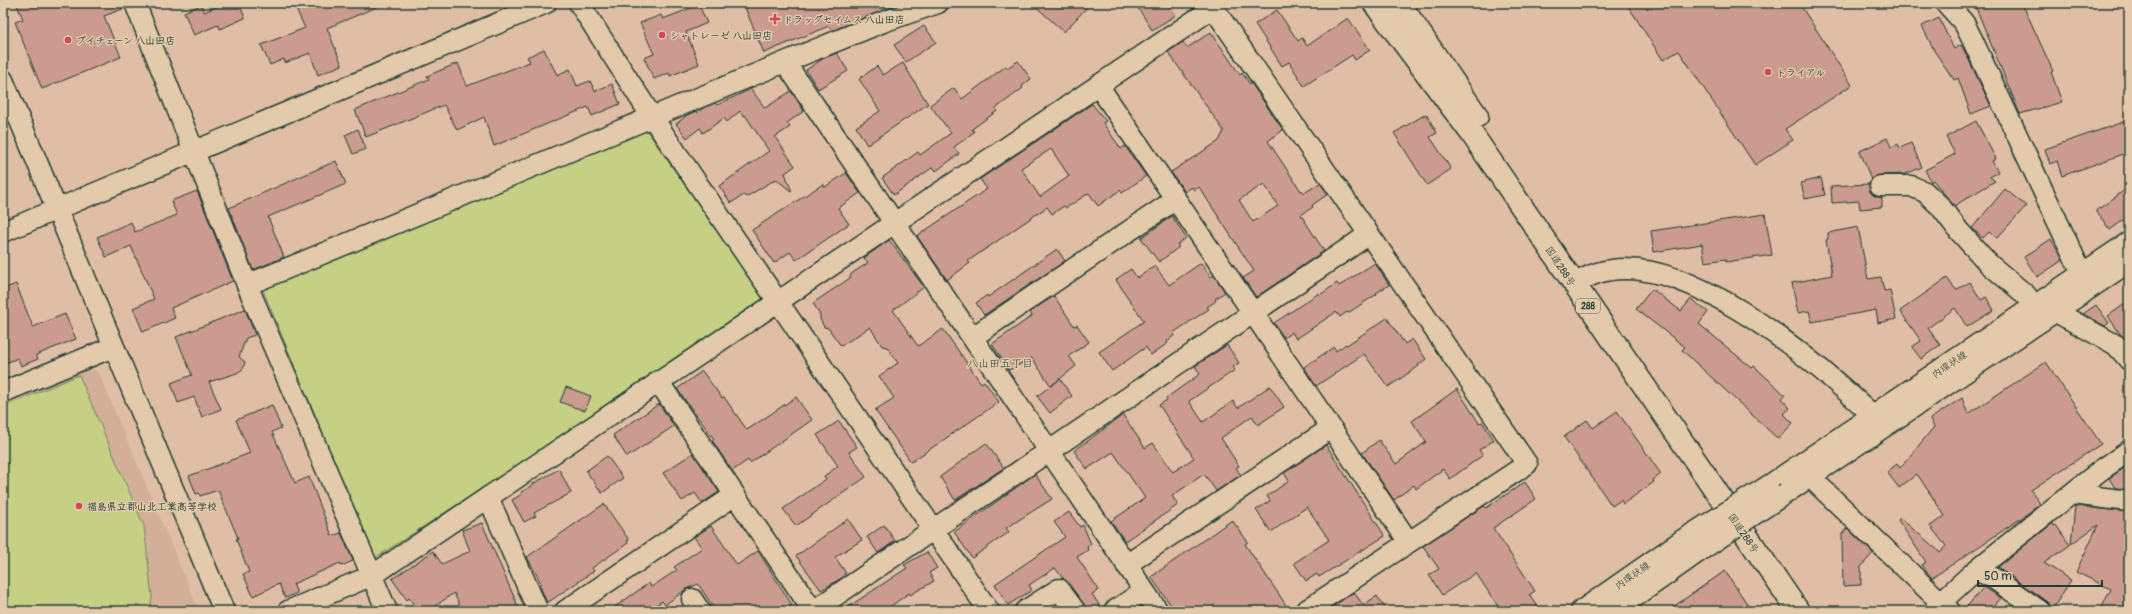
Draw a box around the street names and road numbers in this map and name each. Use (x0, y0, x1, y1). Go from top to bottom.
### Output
street label: 国道288号 (1542, 244, 1578, 289)
road number: 288 (1576, 299, 1600, 313)
street label: 内環状線 (1930, 349, 1969, 381)
street label: 国道288号 (1725, 511, 1761, 556)
street label: 内環状線 (1613, 559, 1652, 592)

